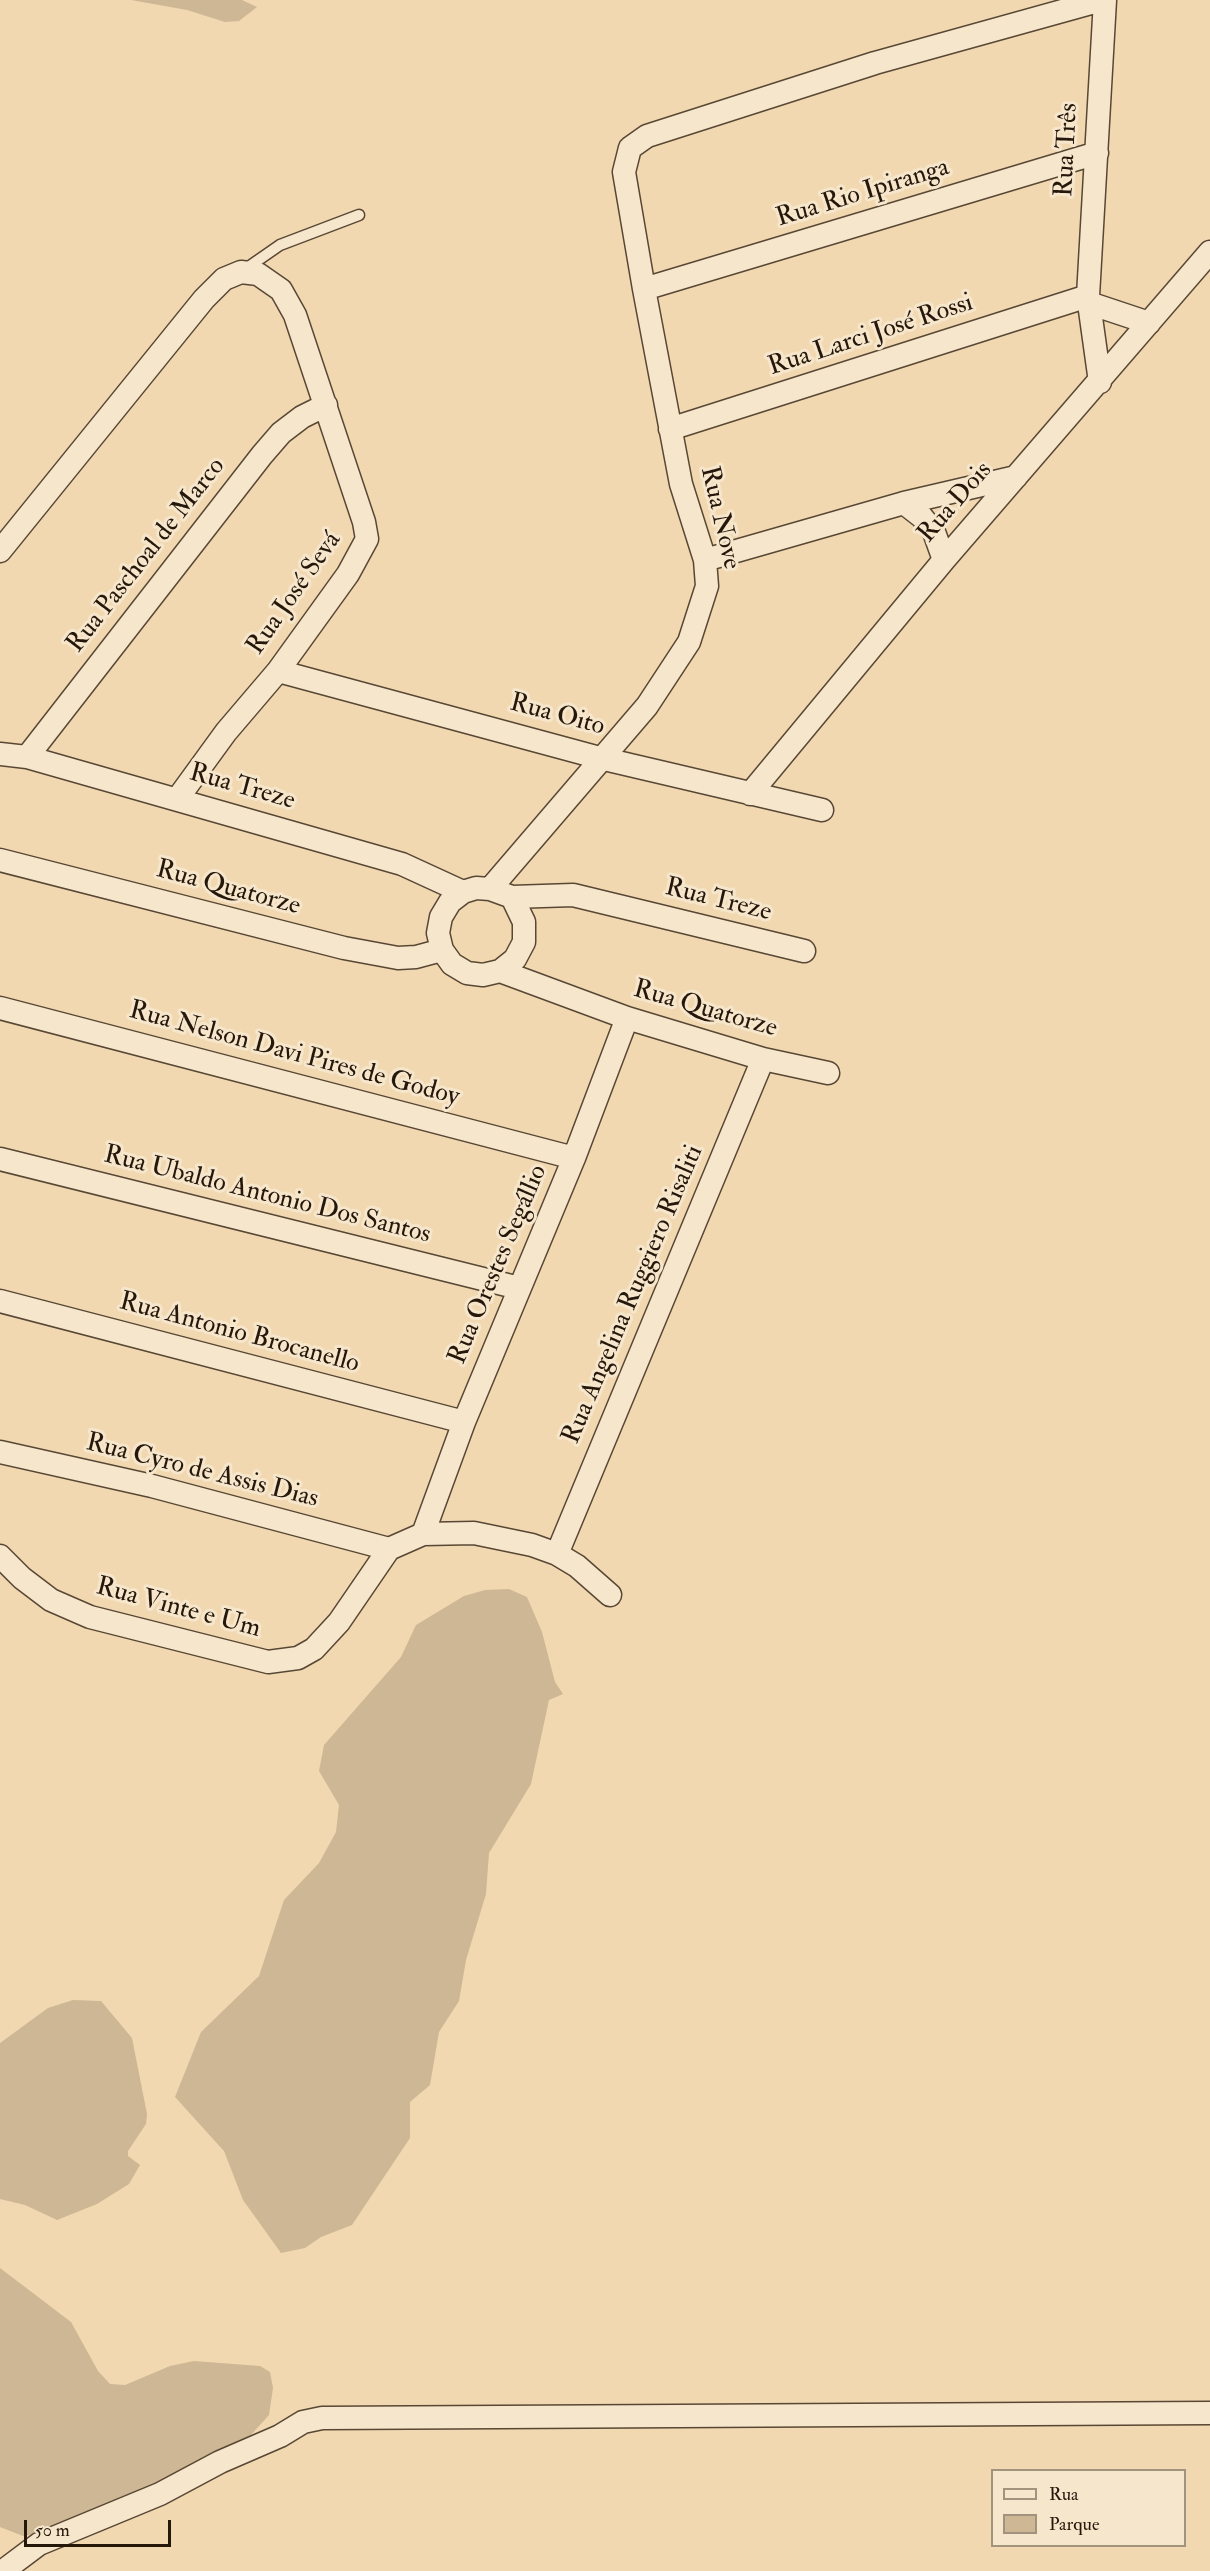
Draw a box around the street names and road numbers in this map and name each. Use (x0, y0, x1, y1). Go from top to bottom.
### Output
street label: Rua Três (1050, 102, 1086, 198)
street label: Rua Rio Ipiranga (773, 153, 953, 235)
street label: Rua Larci José Rossi (765, 288, 977, 384)
street label: Rua Paschoal de Marco (61, 452, 233, 660)
street label: Rua Dois (912, 456, 1000, 550)
street label: Rua Nove (692, 463, 746, 573)
street label: Rua José Sevá (241, 527, 349, 661)
street label: Rua Oito (506, 688, 608, 744)
street label: Rua Treze (186, 758, 298, 818)
street label: Rua Quatorze (152, 855, 304, 923)
street label: Rua Treze (662, 873, 774, 929)
street label: Rua Quatorze (630, 975, 780, 1045)
street label: Rua Nelson Davi Pires de Godoy (125, 996, 463, 1114)
street label: Rua Ubaldo Antonio Dos Santos (100, 1140, 434, 1252)
street label: Rua Angelina Ruggiero Risaliti (557, 1141, 711, 1449)
street label: Rua Orestes Segállio (443, 1161, 555, 1369)
street label: Rua Antonio Brocanello (116, 1287, 362, 1381)
street label: Rua Cyro de Assis Dias (83, 1428, 321, 1516)
street label: Rua Vinte e Um (92, 1572, 264, 1646)

